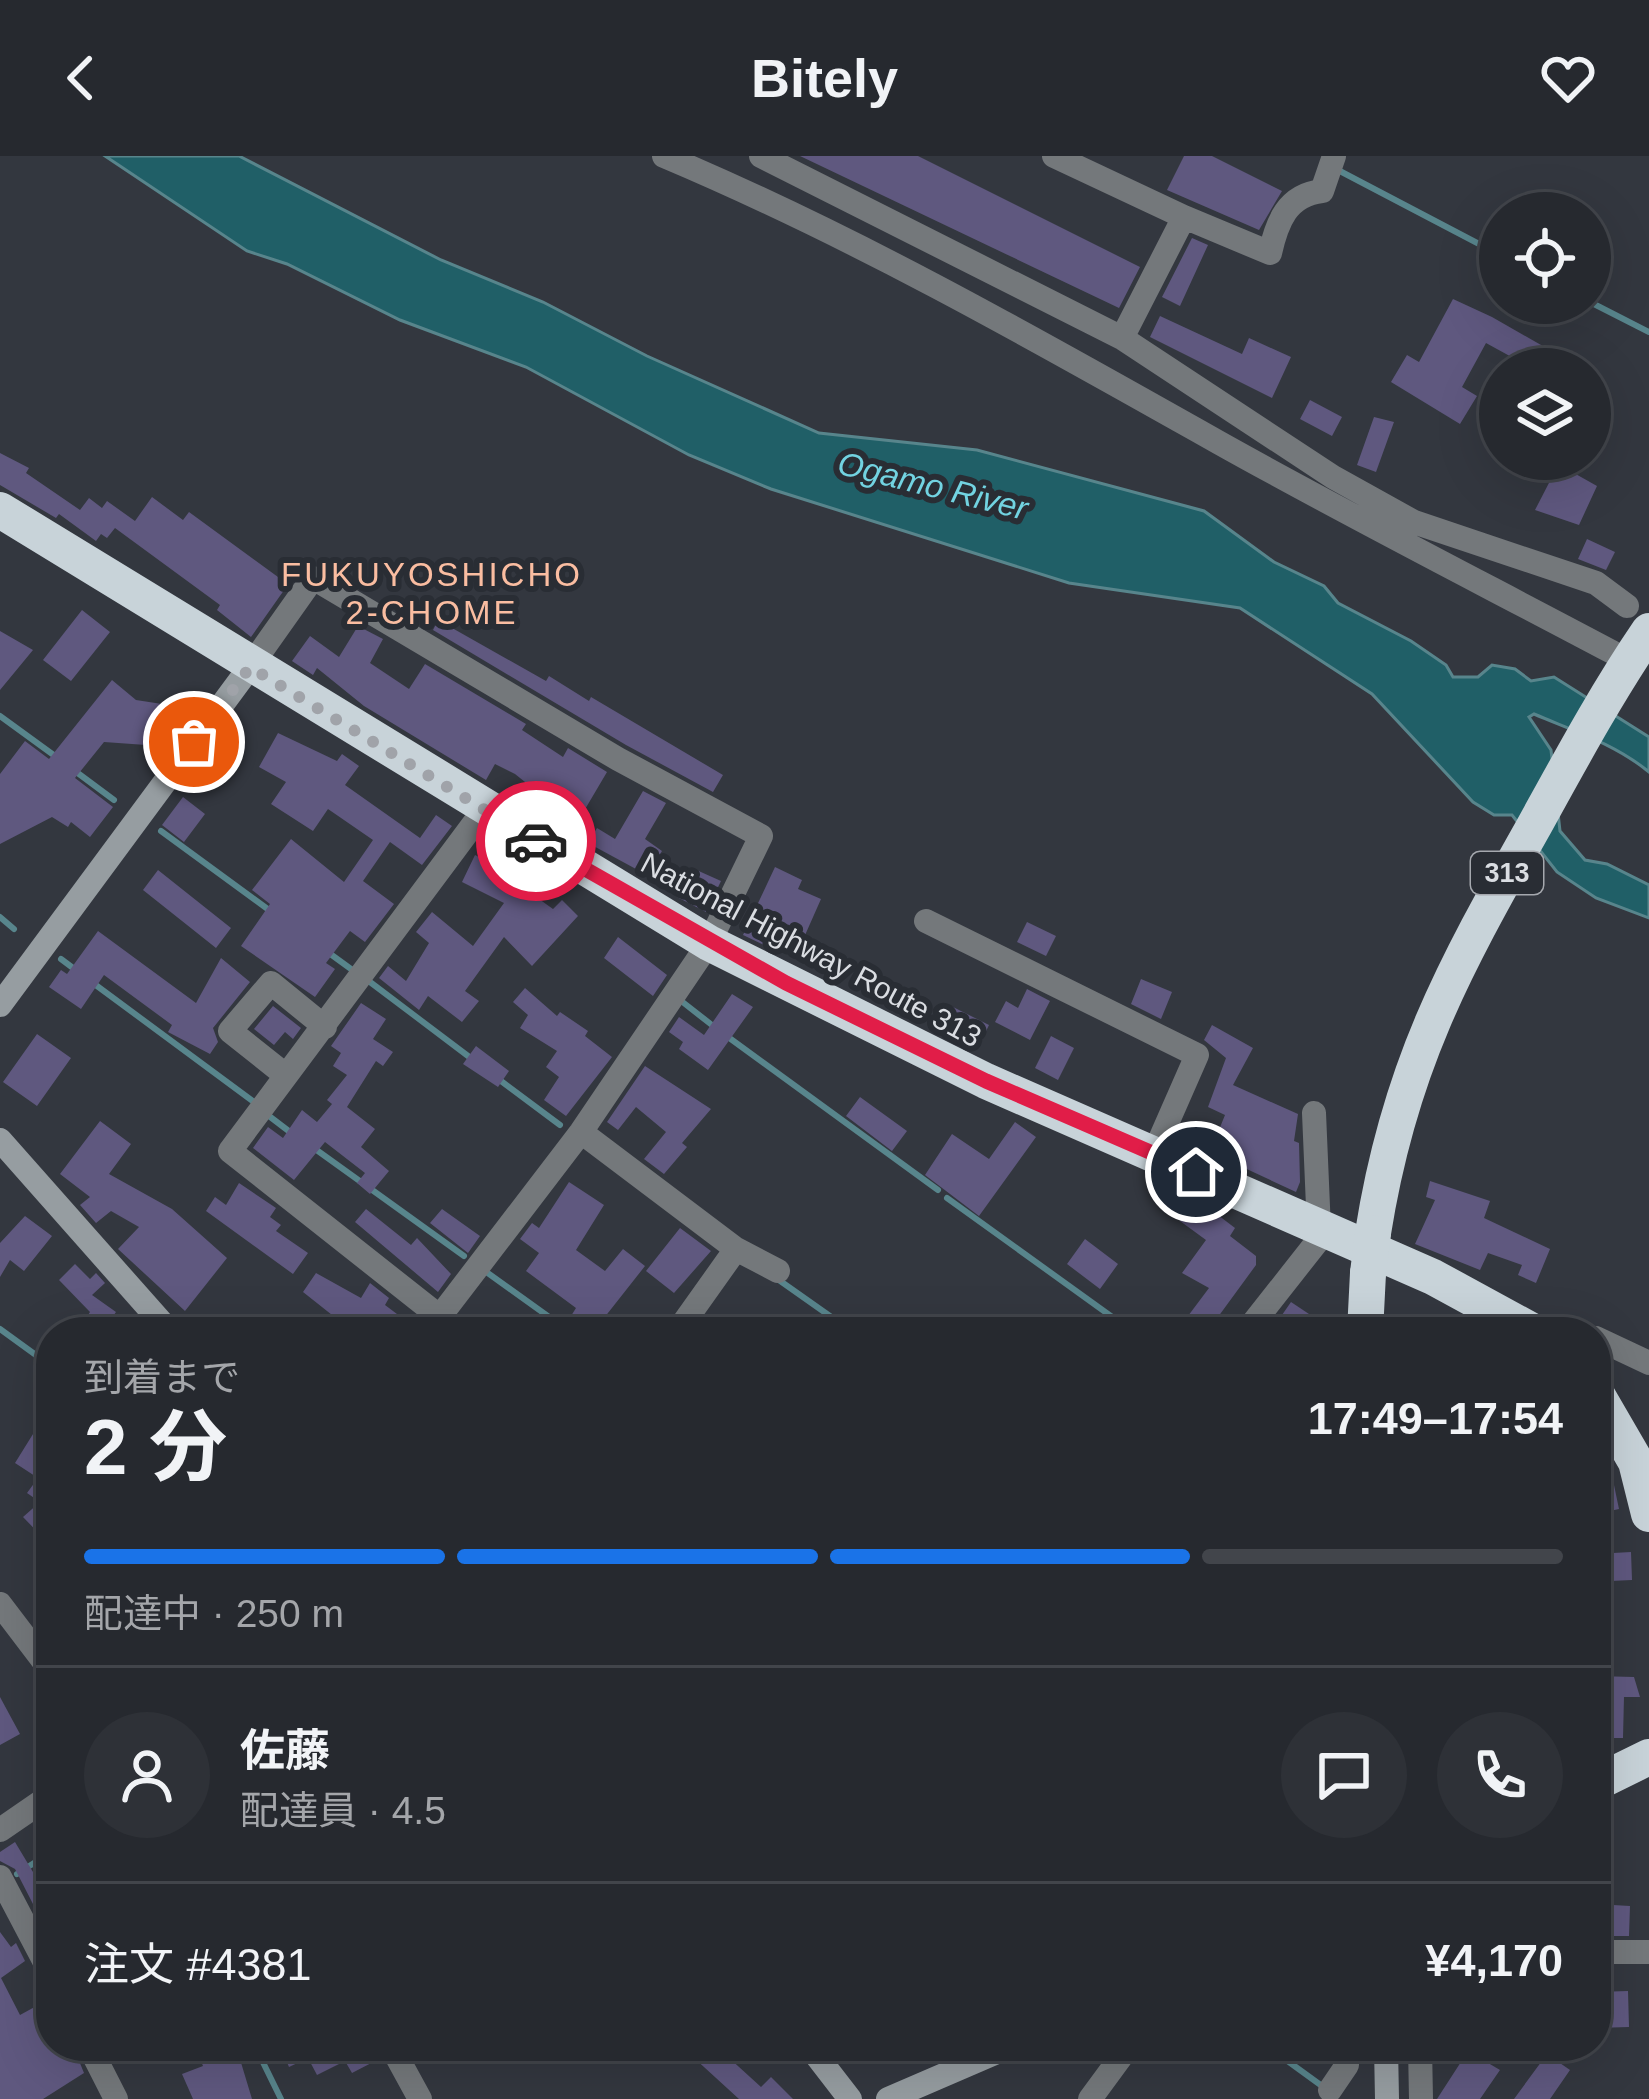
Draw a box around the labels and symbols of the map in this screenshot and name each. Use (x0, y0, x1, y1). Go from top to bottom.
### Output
water label: Ogamo River (834, 444, 1034, 527)
district label: FUKUYOSHICHO 2-CHOME (281, 556, 583, 631)
pin (143, 691, 245, 793)
courier (476, 781, 596, 901)
street label: National Highway Route 313 (636, 846, 987, 1053)
road number: 313 (1471, 852, 1543, 894)
pin (1145, 1121, 1247, 1223)

